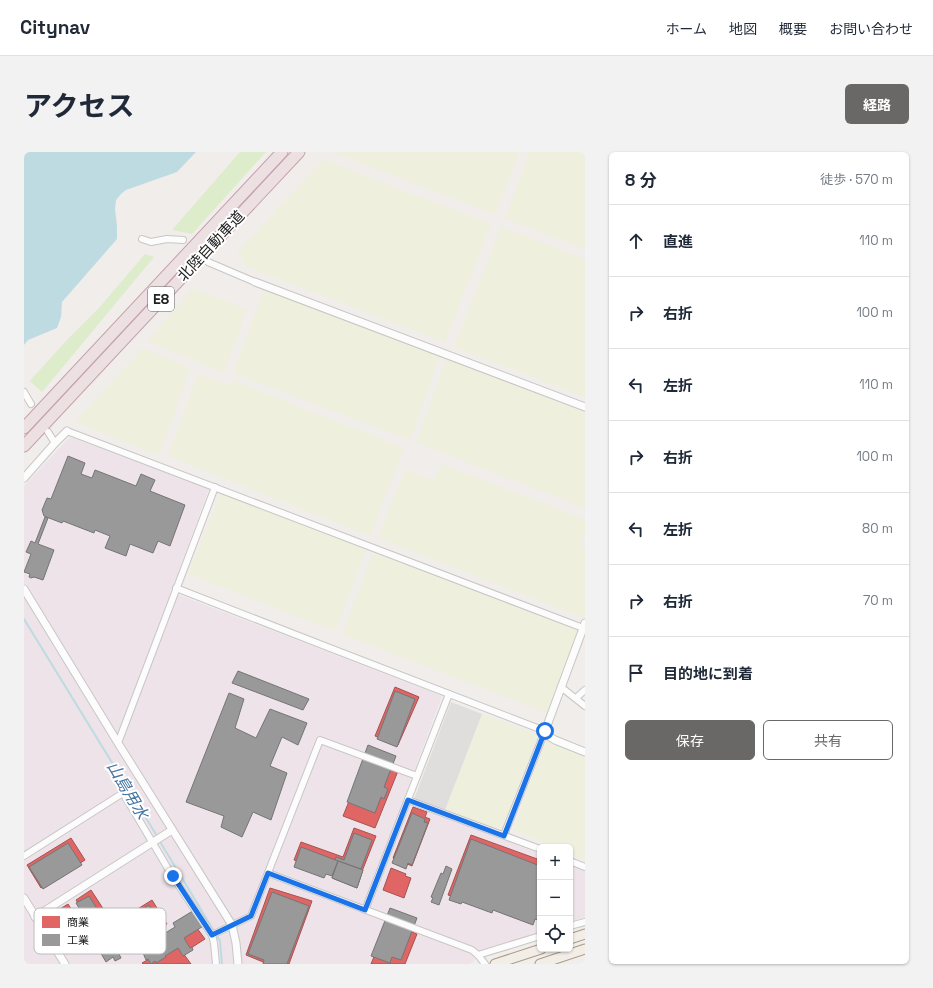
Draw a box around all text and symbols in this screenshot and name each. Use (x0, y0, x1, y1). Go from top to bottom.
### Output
text: Citynav (20, 15, 90, 40)
text: ホーム (665, 20, 707, 38)
text: 地図 (729, 20, 757, 38)
text: 概要 (779, 20, 807, 38)
text: お問い合わせ (829, 20, 913, 38)
button: 経路 (845, 84, 909, 124)
text: アクセス (24, 88, 135, 124)
text: 8 分 (625, 169, 657, 191)
text: 徒歩 · 570 m (820, 171, 893, 188)
street label: 北陸自動車道 (173, 206, 248, 285)
icon: ahead (625, 230, 647, 252)
text: 直進 (663, 232, 693, 251)
text: 110 m (859, 232, 893, 249)
road number: E8 (148, 287, 174, 311)
icon: right (625, 302, 647, 324)
text: 右折 (663, 304, 693, 323)
text: 100 m (856, 304, 893, 321)
icon: left (625, 374, 647, 396)
text: 左折 (663, 376, 693, 395)
text: 110 m (859, 376, 893, 393)
icon: right (625, 446, 647, 468)
text: 右折 (663, 448, 693, 467)
text: 100 m (856, 448, 893, 465)
icon: left (625, 518, 647, 540)
text: 左折 (663, 520, 693, 539)
text: 80 m (862, 520, 893, 537)
icon: right (625, 590, 647, 612)
text: 右折 (663, 592, 693, 611)
text: 70 m (863, 592, 893, 609)
icon: arrive (625, 662, 647, 684)
text: 目的地に到着 (663, 664, 753, 683)
button: 保存 (625, 720, 755, 760)
button: 共有 (763, 720, 893, 760)
route start (536, 722, 554, 740)
water label: 山島用水 (102, 757, 154, 825)
map controls (537, 844, 573, 952)
button: + (537, 844, 573, 880)
route end (164, 867, 182, 885)
button: − (537, 880, 573, 916)
legend (34, 908, 166, 954)
text: 商業 (67, 915, 89, 929)
button: locate (537, 916, 573, 952)
text: 工業 (67, 933, 89, 947)

